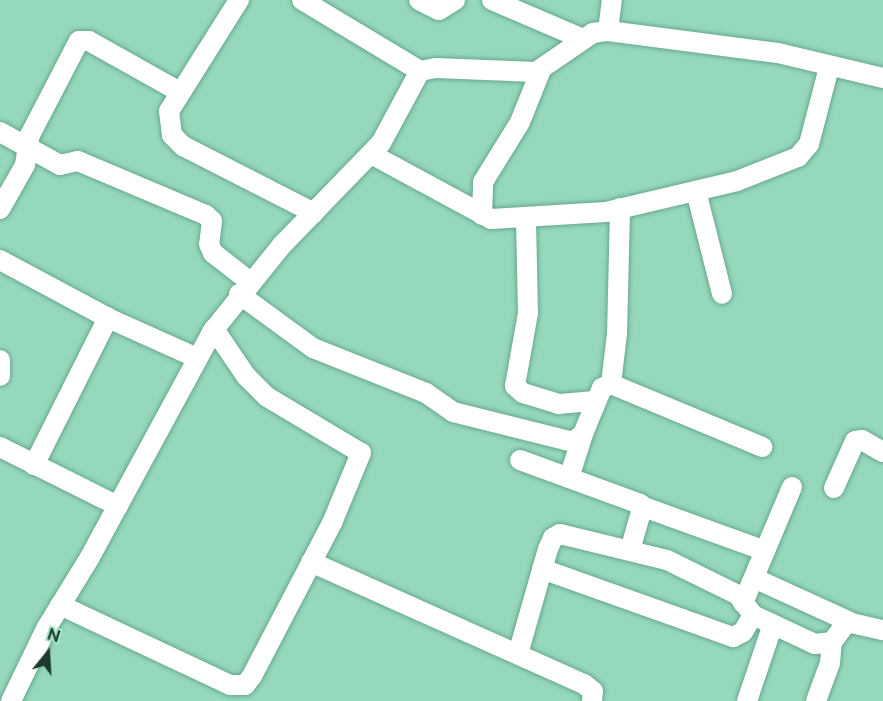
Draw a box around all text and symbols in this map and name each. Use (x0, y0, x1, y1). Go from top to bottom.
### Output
north arrow (18, 623, 78, 683)
text: N (45, 624, 62, 646)

